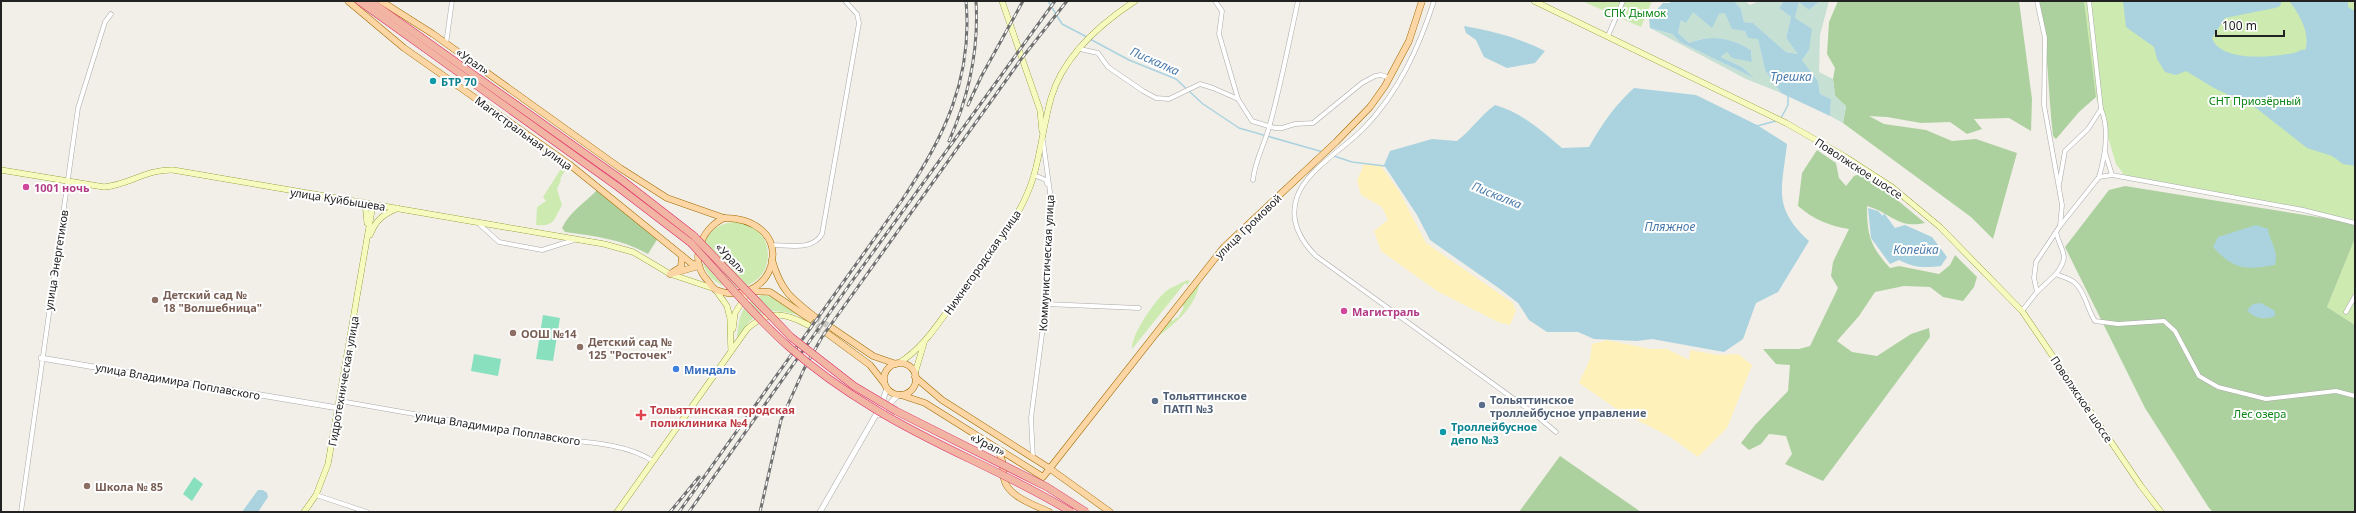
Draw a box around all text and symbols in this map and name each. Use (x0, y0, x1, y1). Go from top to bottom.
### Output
park label: СПК Дымок (1604, 5, 1666, 20)
scale bar (2216, 12, 2284, 38)
text: 100 m (2222, 17, 2257, 34)
water label: Пискалка (1128, 43, 1183, 79)
street label: «Урал» (453, 44, 493, 78)
water label: Трешка (1770, 68, 1812, 85)
place label: БТР 70 (441, 74, 477, 89)
marker: БТР 70 (428, 76, 438, 86)
street label: Магистральная улица (472, 93, 576, 173)
park label: СНТ Приозёрный (2209, 93, 2301, 108)
street label: Поволжское шоссе (1812, 134, 1906, 202)
water label: Пискалка (1470, 177, 1525, 213)
place label: 1001 ночь (34, 180, 90, 195)
marker: 1001 ночь (21, 182, 31, 192)
street label: улица Куйбышева (289, 184, 387, 214)
street label: улица Громовой (1211, 190, 1285, 262)
street label: Коммунистическая улица (1035, 194, 1057, 332)
street label: Нижнегородская улица (940, 207, 1024, 317)
street label: улица Энергетиков (41, 209, 71, 311)
water label: Пляжное (1645, 218, 1696, 235)
street label: «Урал» (713, 239, 750, 277)
water label: Копейка (1893, 241, 1939, 258)
place label: Детский сад № 18 "Волшебница" (163, 287, 262, 315)
marker: Детский сад № 18 "Волшебница" (150, 295, 160, 305)
place label: Магистраль (1352, 304, 1420, 319)
marker: Магистраль (1339, 306, 1349, 316)
street label: Гидротехническая улица (324, 315, 362, 447)
place label: ООШ №14 (521, 326, 577, 341)
marker: ООШ №14 (508, 328, 518, 338)
place label: Детский сад № 125 "Росточек" (588, 334, 672, 362)
marker: Детский сад № 125 "Росточек" (575, 342, 585, 352)
street label: Поволжское шоссе (2047, 353, 2117, 445)
street label: улица Владимира Поплавского (94, 359, 262, 403)
place label: Миндаль (684, 362, 736, 377)
marker: Миндаль (671, 364, 681, 374)
place label: Тольяттинское ПАТП №3 (1163, 388, 1247, 416)
place label: Тольяттинское троллейбусное управление (1490, 392, 1646, 420)
marker: Тольяттинское ПАТП №3 (1150, 396, 1160, 406)
marker: Тольяттинское троллейбусное управление (1477, 400, 1487, 410)
place label: Тольяттинская городская поликлиника №4 (650, 402, 795, 430)
park label: Лес озера (2234, 406, 2286, 421)
street label: улица Владимира Поплавского (414, 408, 582, 448)
marker: Тольяттинская городская поликлиника №4 (635, 409, 647, 421)
place label: Троллейбусное депо №3 (1451, 419, 1537, 447)
marker: Троллейбусное депо №3 (1438, 427, 1448, 437)
street label: «Урал» (968, 429, 1008, 459)
place label: Школа № 85 (95, 479, 163, 494)
marker: Школа № 85 (82, 481, 92, 491)

